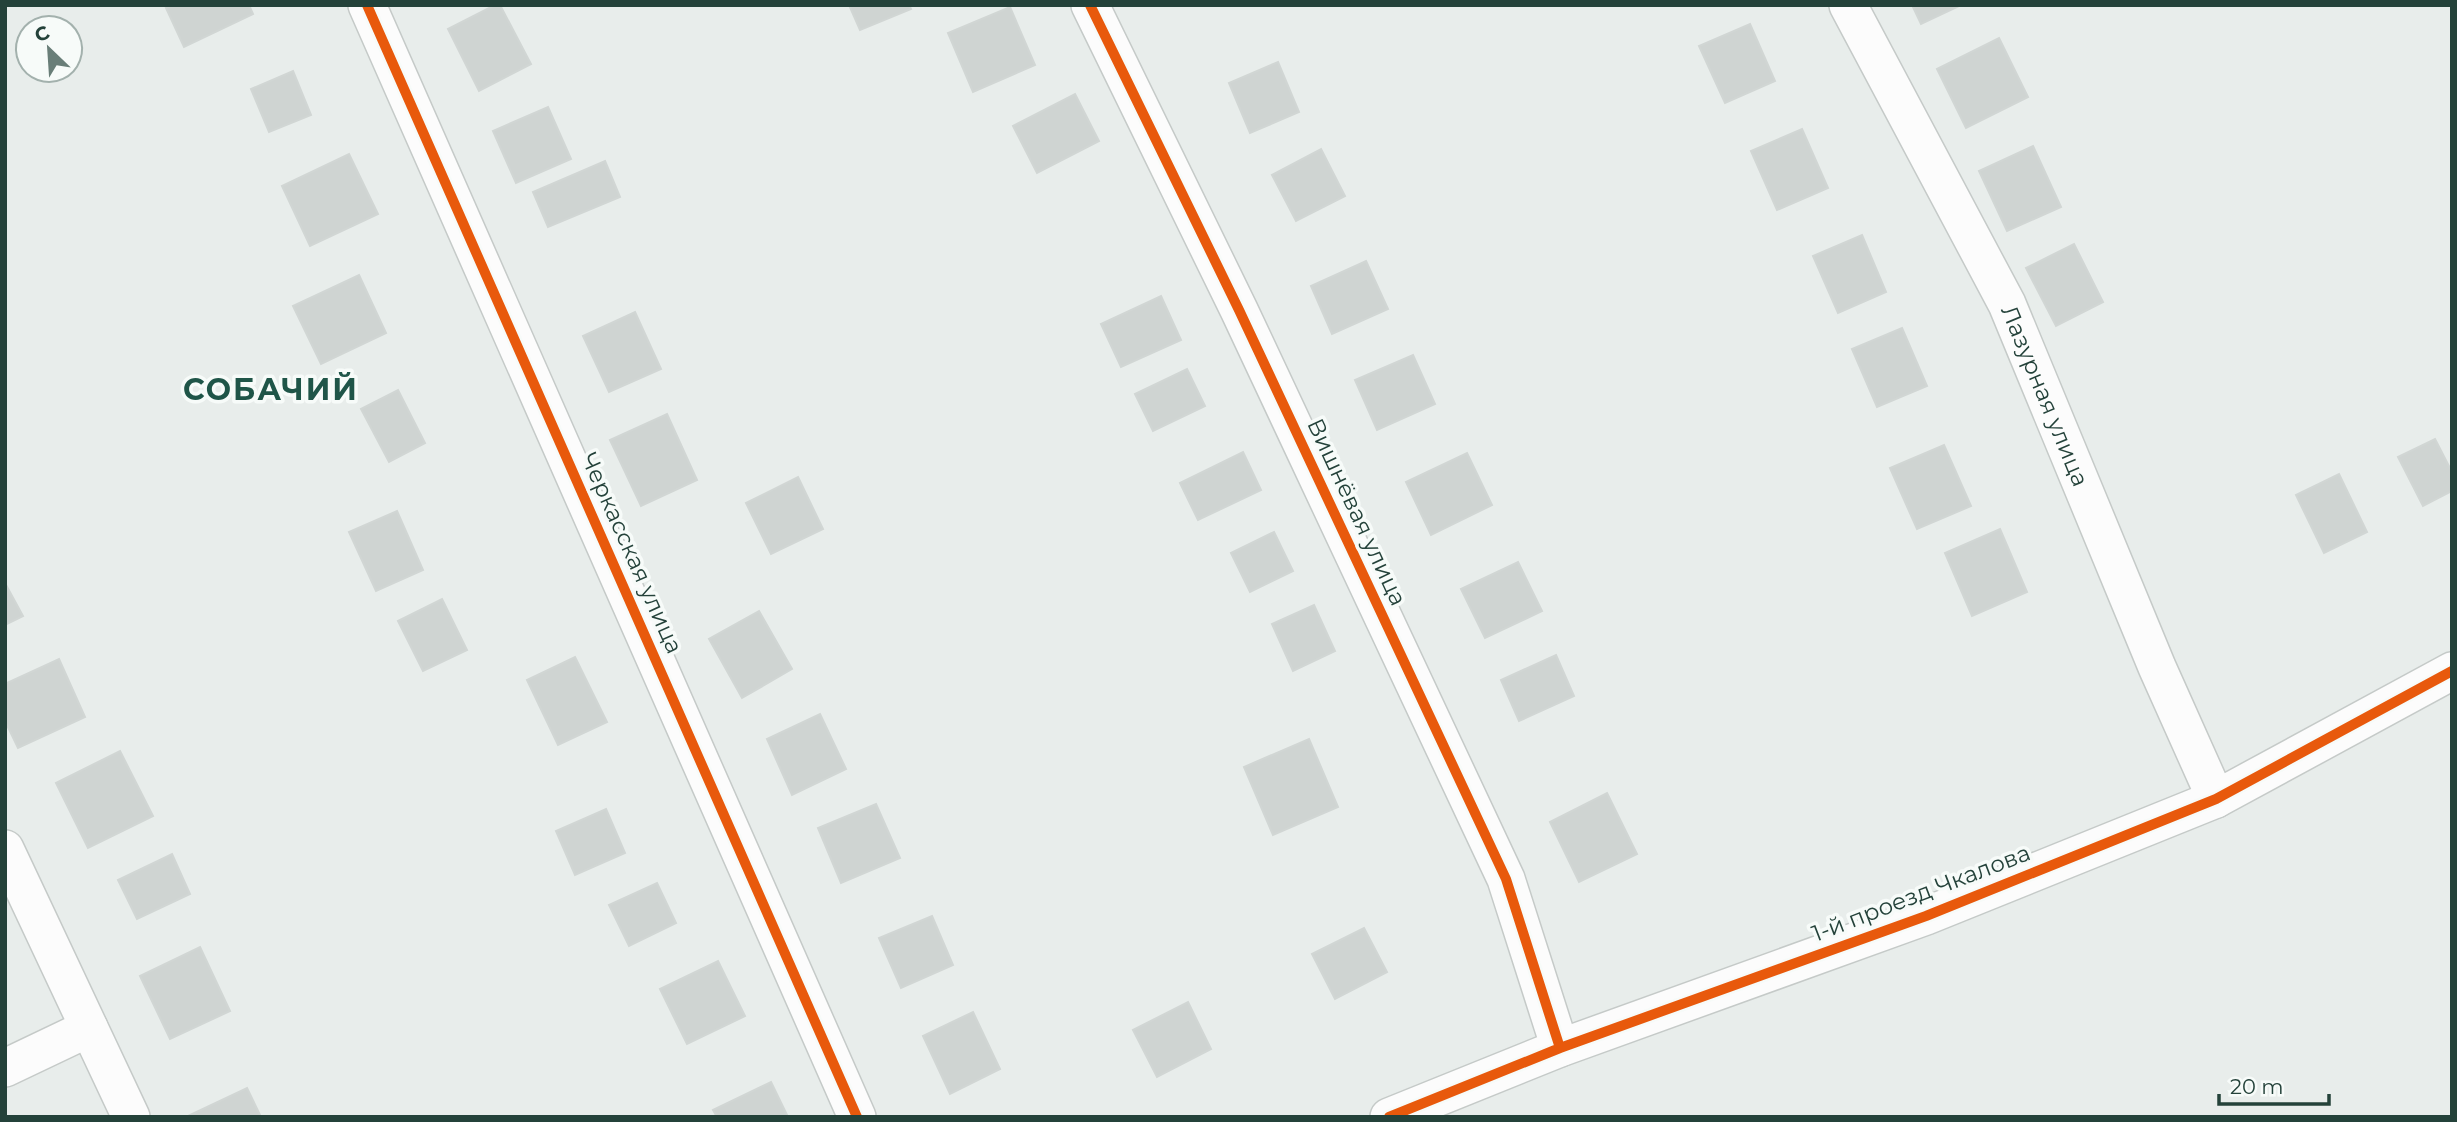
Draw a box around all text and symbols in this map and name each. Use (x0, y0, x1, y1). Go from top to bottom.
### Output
north arrow (14, 14, 84, 84)
text: С (31, 21, 53, 47)
street label: Лазурная улица (1995, 301, 2095, 490)
district label: СОБАЧИЙ (183, 371, 359, 408)
street label: Вишнёвая улица (1301, 414, 1413, 610)
street label: Черкасская улица (575, 448, 689, 658)
street label: 1-й проезд Чкалова (1808, 838, 2034, 948)
scale bar (2219, 1062, 2329, 1106)
text: 20 m (2230, 1074, 2284, 1099)

